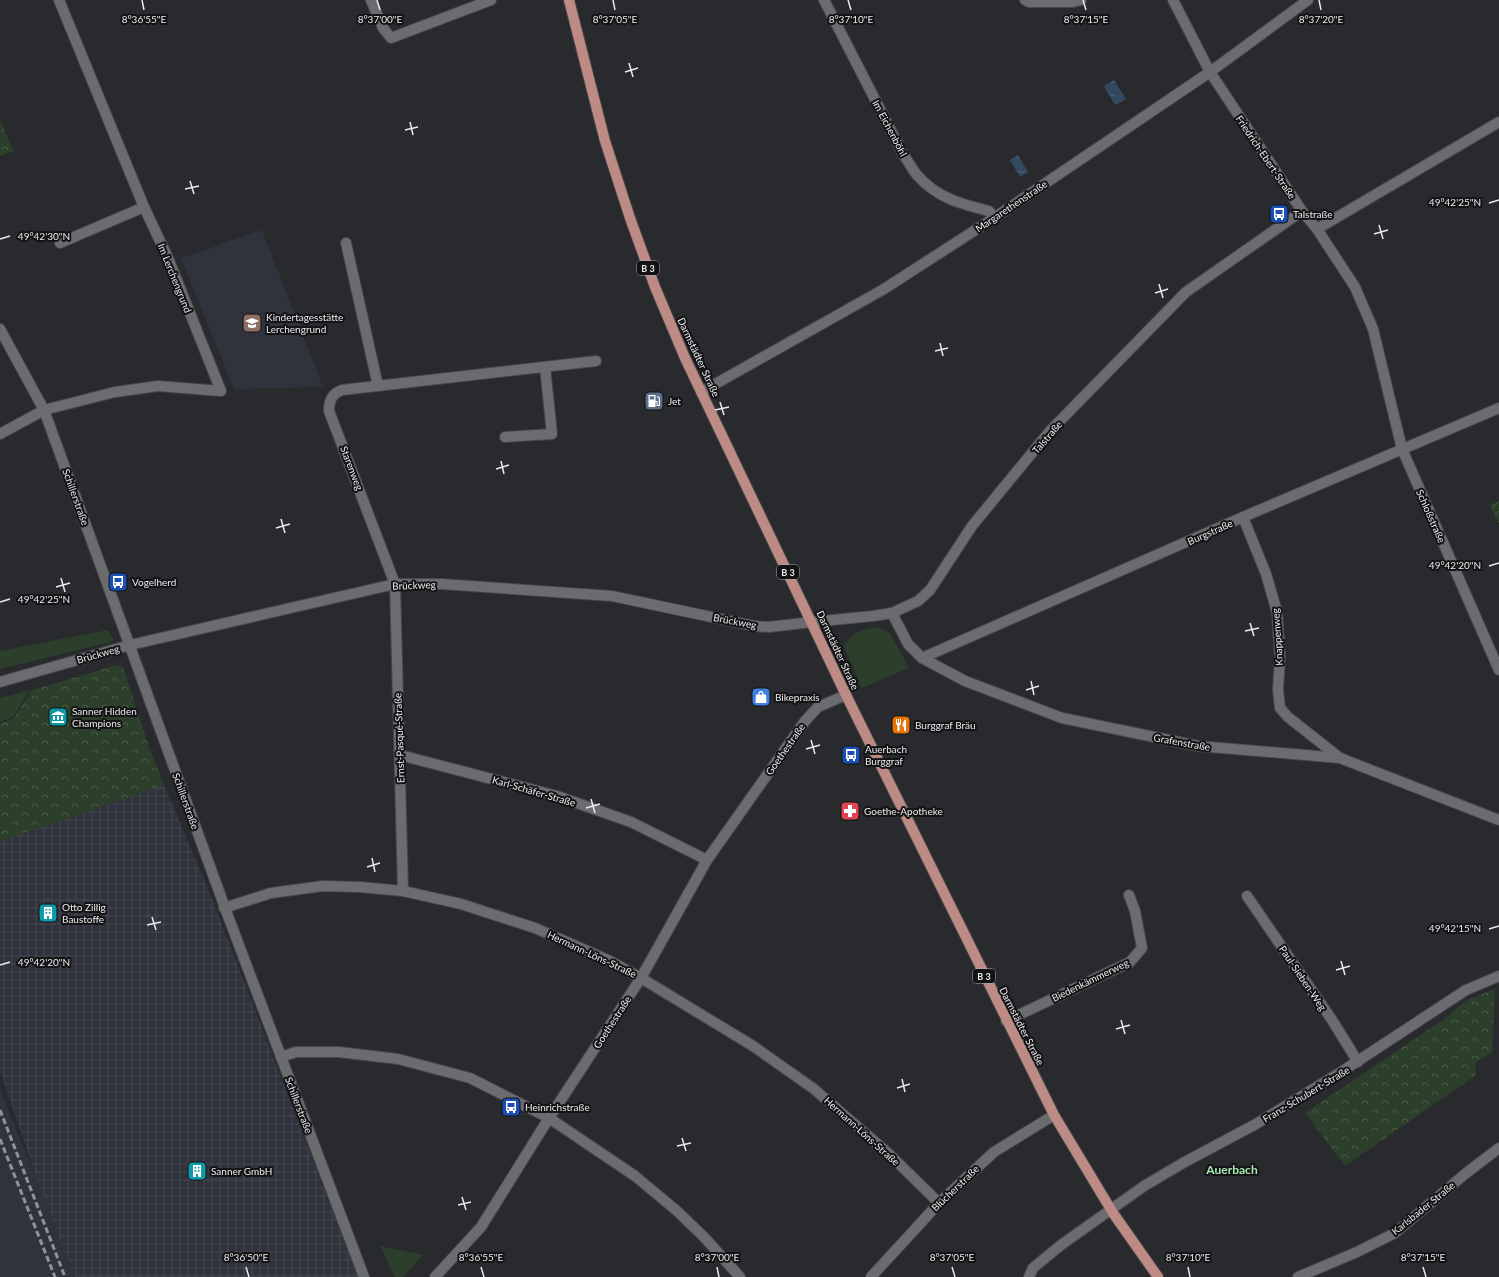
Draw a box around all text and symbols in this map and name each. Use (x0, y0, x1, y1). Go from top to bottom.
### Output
text: 8°36'55"E (122, 13, 167, 25)
text: 8°37'00"E (358, 13, 403, 25)
text: 8°37'05"E (593, 13, 638, 25)
text: 8°37'10"E (829, 13, 874, 25)
text: 8°37'15"E (1064, 13, 1109, 25)
text: 8°37'20"E (1299, 13, 1344, 25)
street label: Im Eichenböhl (870, 98, 910, 158)
street label: Friedrich-Ebert-Straße (1234, 113, 1298, 201)
street label: Margarethenstraße (973, 178, 1049, 234)
text: 49°42'25"N (1429, 196, 1481, 208)
bus stop icon: Talstraße (1268, 203, 1290, 225)
place label: Talstraße (1293, 208, 1333, 220)
text: 49°42'30"N (18, 230, 70, 242)
street label: Im Lerchengrund (156, 242, 194, 314)
road number: B 3 (637, 261, 659, 275)
place label: Kindertagesstätte Lerchengrund (266, 311, 343, 335)
school or university icon: Kindertagesstätte Lerchengrund (241, 312, 263, 334)
street label: Darmstädter Straße (675, 315, 723, 399)
fuel station icon: Jet (643, 390, 665, 412)
place label: Jet (668, 395, 681, 407)
street label: Talstraße (1029, 418, 1065, 456)
street label: Starenweg (338, 444, 366, 492)
street label: Schillerstraße (60, 467, 92, 527)
street label: Schloßstraße (1414, 487, 1448, 545)
street label: Burgstraße (1186, 517, 1234, 547)
text: 49°42'20"N (1429, 559, 1481, 571)
road number: B 3 (777, 565, 799, 579)
bus stop icon: Vogelherd (107, 571, 129, 593)
place label: Vogelherd (132, 576, 176, 588)
street label: Brückweg (392, 578, 436, 592)
text: 49°42'25"N (18, 593, 70, 605)
street label: Darmstädter Straße (814, 608, 862, 692)
street label: Knappenweg (1269, 608, 1285, 666)
street label: Brückweg (712, 611, 758, 631)
street label: Brückweg (75, 642, 121, 666)
shop icon: Bikepraxis (750, 686, 772, 708)
place label: Bikepraxis (775, 691, 820, 703)
street label: Ernst-Pasqué-Straße (391, 693, 407, 783)
place label: Sanner Hidden Champions (72, 705, 137, 729)
museum icon: Sanner Hidden Champions (47, 706, 69, 728)
restaurant icon: Burggraf Bräu (890, 714, 912, 736)
place label: Burggraf Bräu (915, 719, 976, 731)
street label: Goethestraße (763, 721, 807, 777)
street label: Grafenstraße (1153, 731, 1211, 753)
place label: Auerbach Burggraf (865, 743, 907, 767)
bus stop icon: Auerbach Burggraf (840, 744, 862, 766)
street label: Schillerstraße (170, 771, 202, 831)
street label: Karl-Schäfer-Straße (491, 773, 577, 809)
pharmacy icon: Goethe-Apotheke (839, 800, 861, 822)
place label: Goethe-Apotheke (864, 805, 943, 817)
place label: Otto Zillig Baustoffe (62, 901, 106, 925)
building icon: Otto Zillig Baustoffe (37, 902, 59, 924)
text: 49°42'15"N (1429, 922, 1481, 934)
street label: Hermann-Löns-Straße (546, 928, 638, 980)
street label: Paul-Sieben-Weg (1277, 943, 1329, 1013)
text: 49°42'20"N (18, 956, 70, 968)
street label: Biedenkämmerweg (1050, 956, 1130, 1004)
road number: B 3 (973, 969, 995, 983)
street label: Darmstädter Straße (997, 985, 1047, 1067)
street label: Goethestraße (591, 994, 633, 1050)
street label: Franz-Schubert-Straße (1260, 1063, 1352, 1125)
street label: Schillerstraße (283, 1075, 315, 1135)
street label: Hermann-Löns-Straße (822, 1094, 902, 1168)
bus stop icon: Heinrichstraße (500, 1096, 522, 1118)
place label: Heinrichstraße (525, 1101, 590, 1113)
building icon: Sanner GmbH (186, 1160, 208, 1182)
street label: Blücherstraße (929, 1162, 981, 1214)
district label: Auerbach (1205, 1162, 1258, 1177)
place label: Sanner GmbH (211, 1165, 272, 1177)
street label: Karlsbader Straße (1389, 1179, 1457, 1237)
text: 8°36'50"E (224, 1251, 269, 1263)
text: 8°36'55"E (459, 1251, 504, 1263)
text: 8°37'00"E (695, 1251, 740, 1263)
text: 8°37'05"E (930, 1251, 975, 1263)
text: 8°37'10"E (1166, 1251, 1211, 1263)
text: 8°37'15"E (1401, 1251, 1446, 1263)

